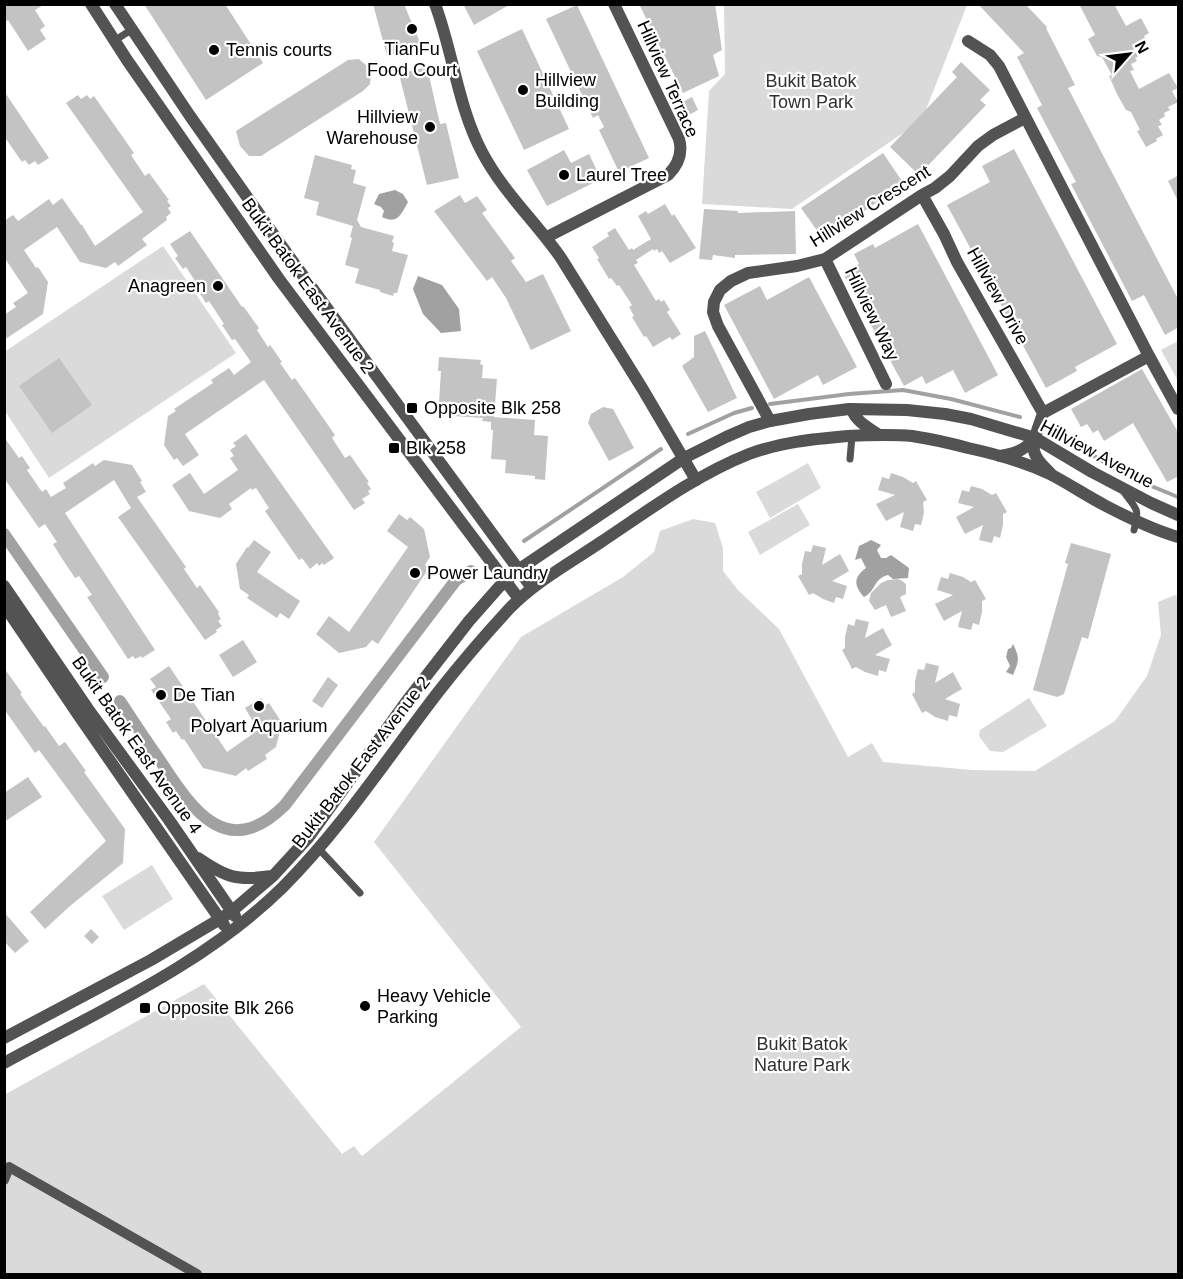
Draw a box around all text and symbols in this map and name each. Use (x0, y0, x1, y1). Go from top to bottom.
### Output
street label: Hillview Terrace (633, 18, 703, 140)
marker: TianFu Food Court (405, 22, 419, 36)
north arrow (1099, 24, 1159, 84)
text: N (1132, 38, 1152, 56)
place label: TianFu Food Court (367, 39, 457, 80)
place label: Tennis courts (226, 40, 332, 60)
marker: Tennis courts (207, 43, 221, 57)
place label: Hillview Building (535, 70, 599, 111)
park label: Bukit Batok Town Park (765, 71, 858, 112)
marker: Hillview Building (516, 83, 530, 97)
place label: Hillview Warehouse (327, 107, 419, 148)
marker: Hillview Warehouse (423, 120, 437, 134)
street label: Hillview Crescent (806, 161, 934, 251)
place label: Laurel Tree (576, 165, 667, 185)
marker: Laurel Tree (557, 168, 571, 182)
street label: Bukit Batok East Avenue 2 (238, 194, 378, 378)
street label: Hillview Drive (963, 244, 1033, 348)
street label: Hillview Way (841, 264, 903, 364)
place label: Anagreen (128, 276, 206, 296)
marker: Anagreen (211, 279, 225, 293)
place label: Opposite Blk 258 (424, 398, 561, 418)
marker: Opposite Blk 258 (405, 401, 419, 415)
street label: Hillview Avenue (1037, 416, 1157, 492)
place label: Blk 258 (406, 438, 466, 458)
marker: Blk 258 (387, 441, 401, 455)
place label: Power Laundry (427, 563, 548, 583)
marker: Power Laundry (408, 566, 422, 580)
street label: Bukit Batok East Avenue 4 (68, 653, 206, 837)
street label: Bukit Batok East Avenue 2 (288, 672, 434, 852)
place label: De Tian (173, 685, 235, 705)
marker: De Tian (154, 688, 168, 702)
marker: Polyart Aquarium (252, 699, 266, 713)
place label: Polyart Aquarium (190, 716, 328, 736)
place label: Heavy Vehicle Parking (377, 986, 491, 1027)
place label: Opposite Blk 266 (157, 998, 294, 1018)
marker: Heavy Vehicle Parking (358, 999, 372, 1013)
marker: Opposite Blk 266 (138, 1001, 152, 1015)
park label: Bukit Batok Nature Park (754, 1034, 851, 1075)

